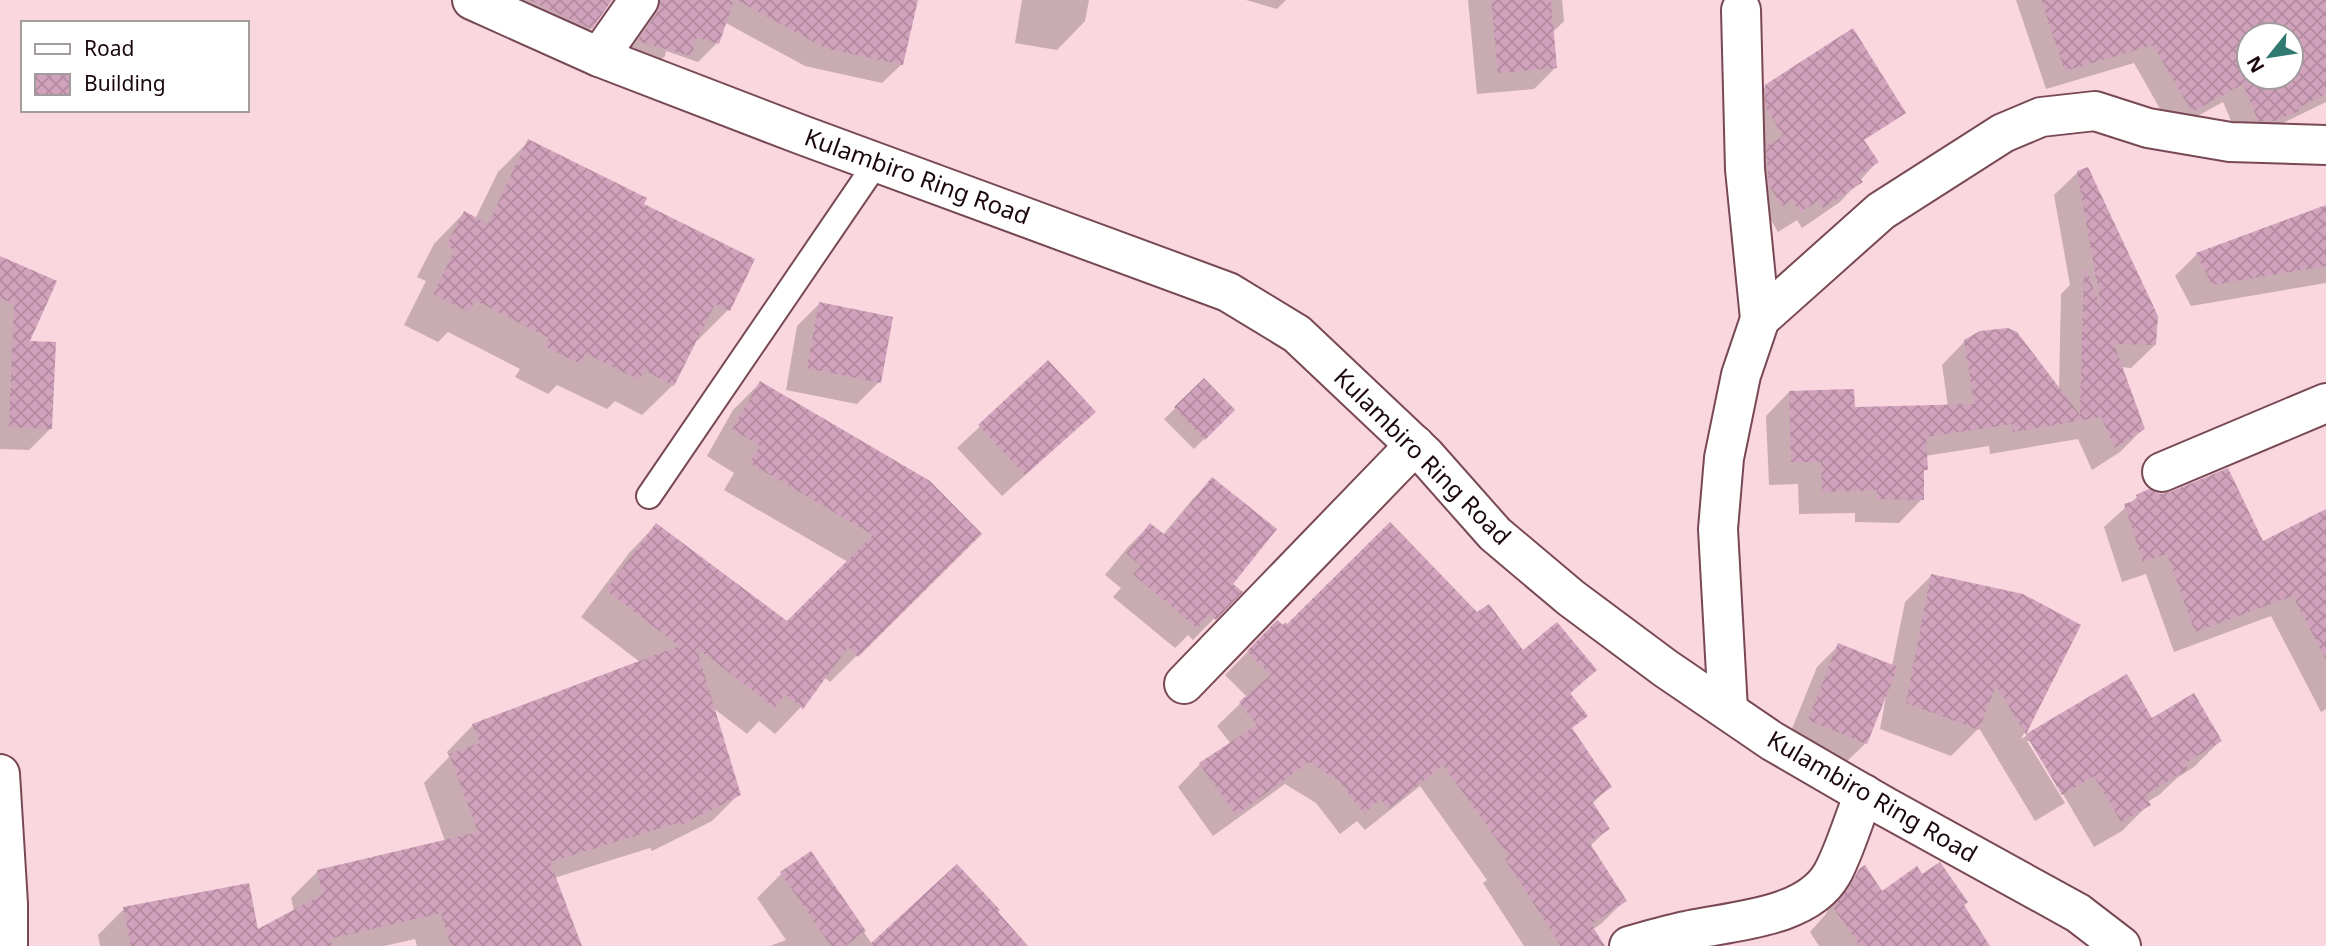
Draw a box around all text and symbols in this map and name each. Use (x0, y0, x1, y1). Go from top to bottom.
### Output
legend (21, 21, 248, 112)
north arrow (2235, 21, 2305, 91)
text: Road (84, 34, 134, 62)
text: N (2240, 51, 2270, 78)
text: Building (84, 69, 166, 97)
street label: Kulambiro Ring Road (800, 119, 1035, 232)
street label: Kulambiro Ring Road (1327, 360, 1519, 552)
street label: Kulambiro Ring Road (1762, 722, 1984, 869)

